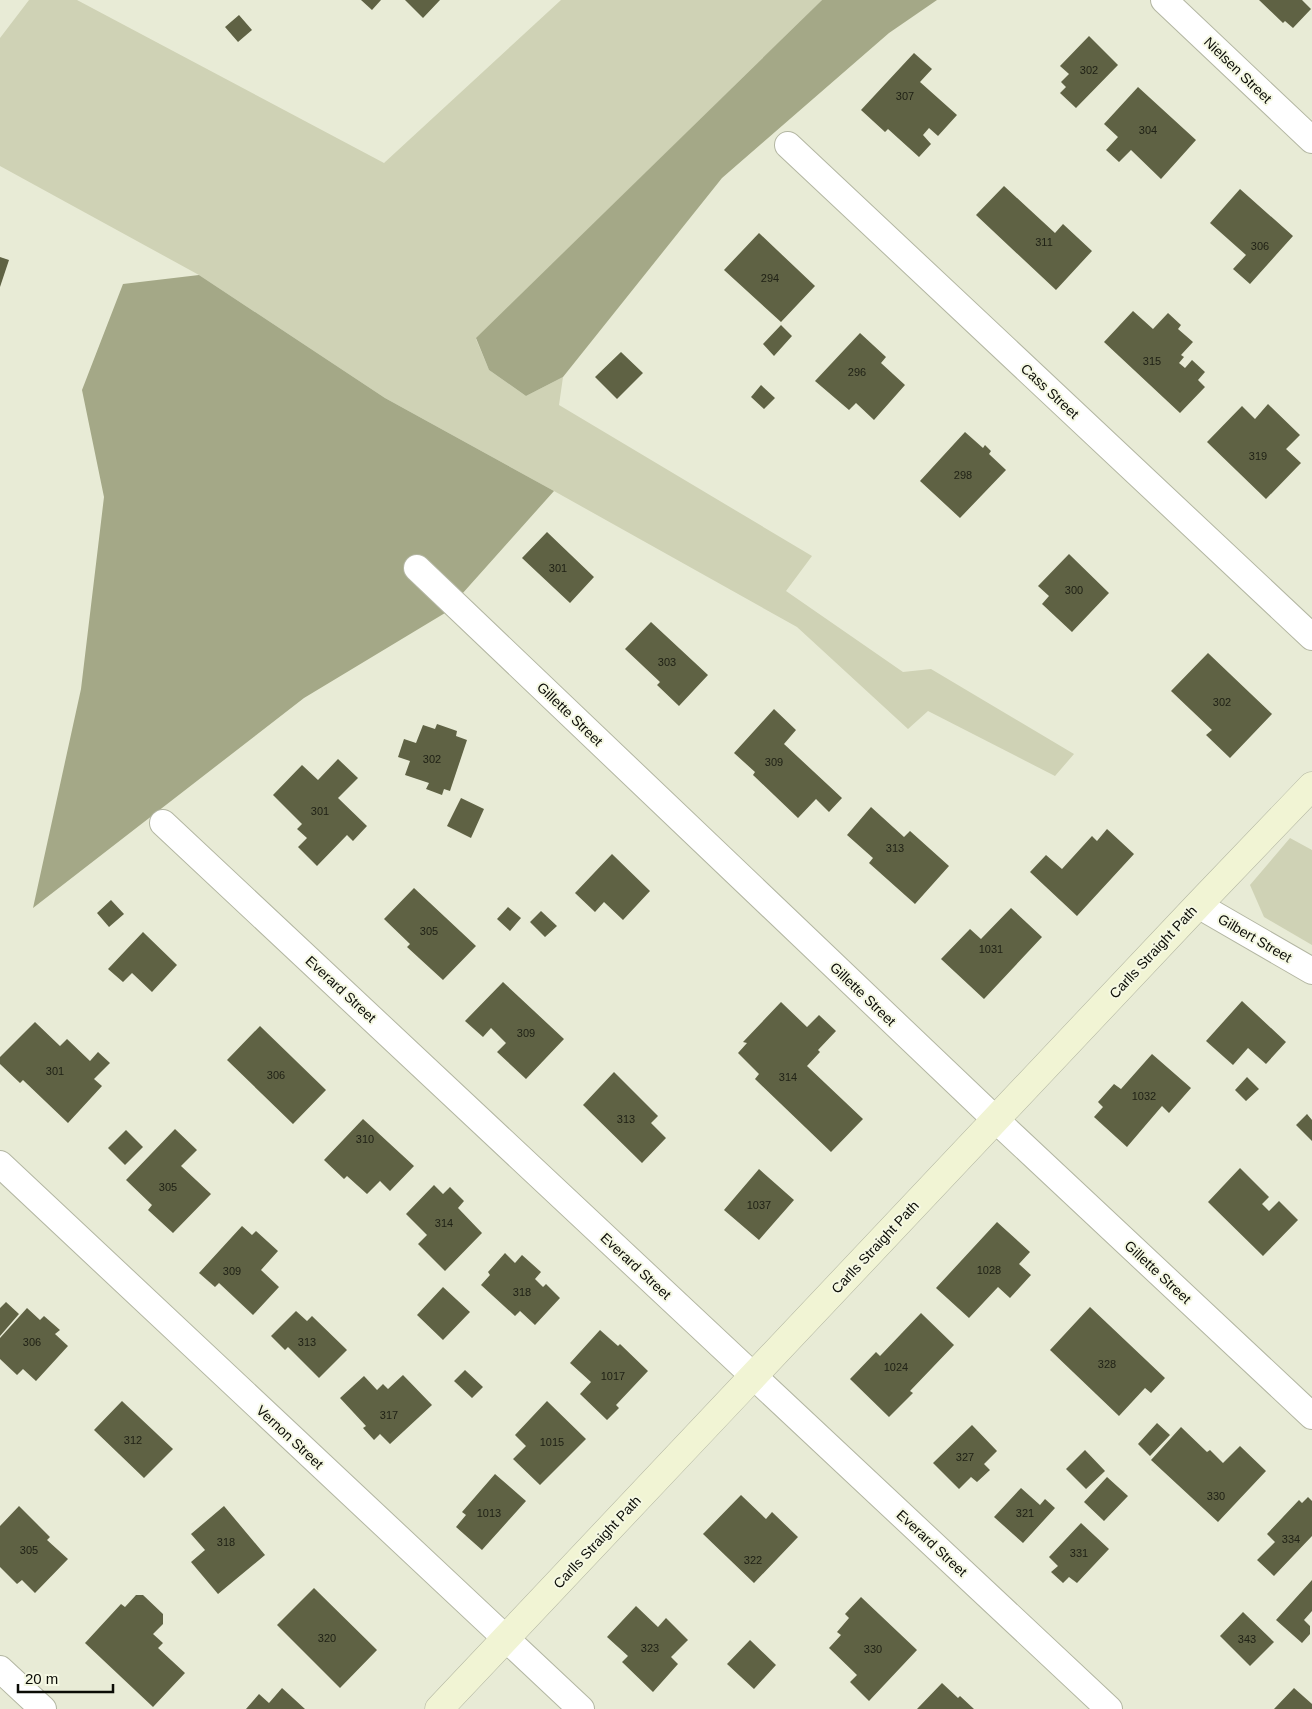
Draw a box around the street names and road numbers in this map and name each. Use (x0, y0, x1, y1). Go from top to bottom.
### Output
street label: Nielsen Street (1201, 34, 1275, 106)
street label: Cass Street (1018, 360, 1082, 422)
street label: Gillette Street (534, 679, 606, 749)
street label: Carlls Straight Path (1106, 902, 1200, 1002)
street label: Gilbert Street (1215, 910, 1295, 966)
street label: Everard Street (303, 952, 380, 1026)
street label: Gillette Street (827, 959, 899, 1029)
street label: Carlls Straight Path (828, 1197, 922, 1297)
street label: Everard Street (598, 1229, 675, 1303)
street label: Gillette Street (1122, 1237, 1195, 1307)
street label: Vernon Street (253, 1402, 327, 1472)
street label: Carlls Straight Path (550, 1492, 644, 1592)
street label: Everard Street (894, 1506, 971, 1580)

